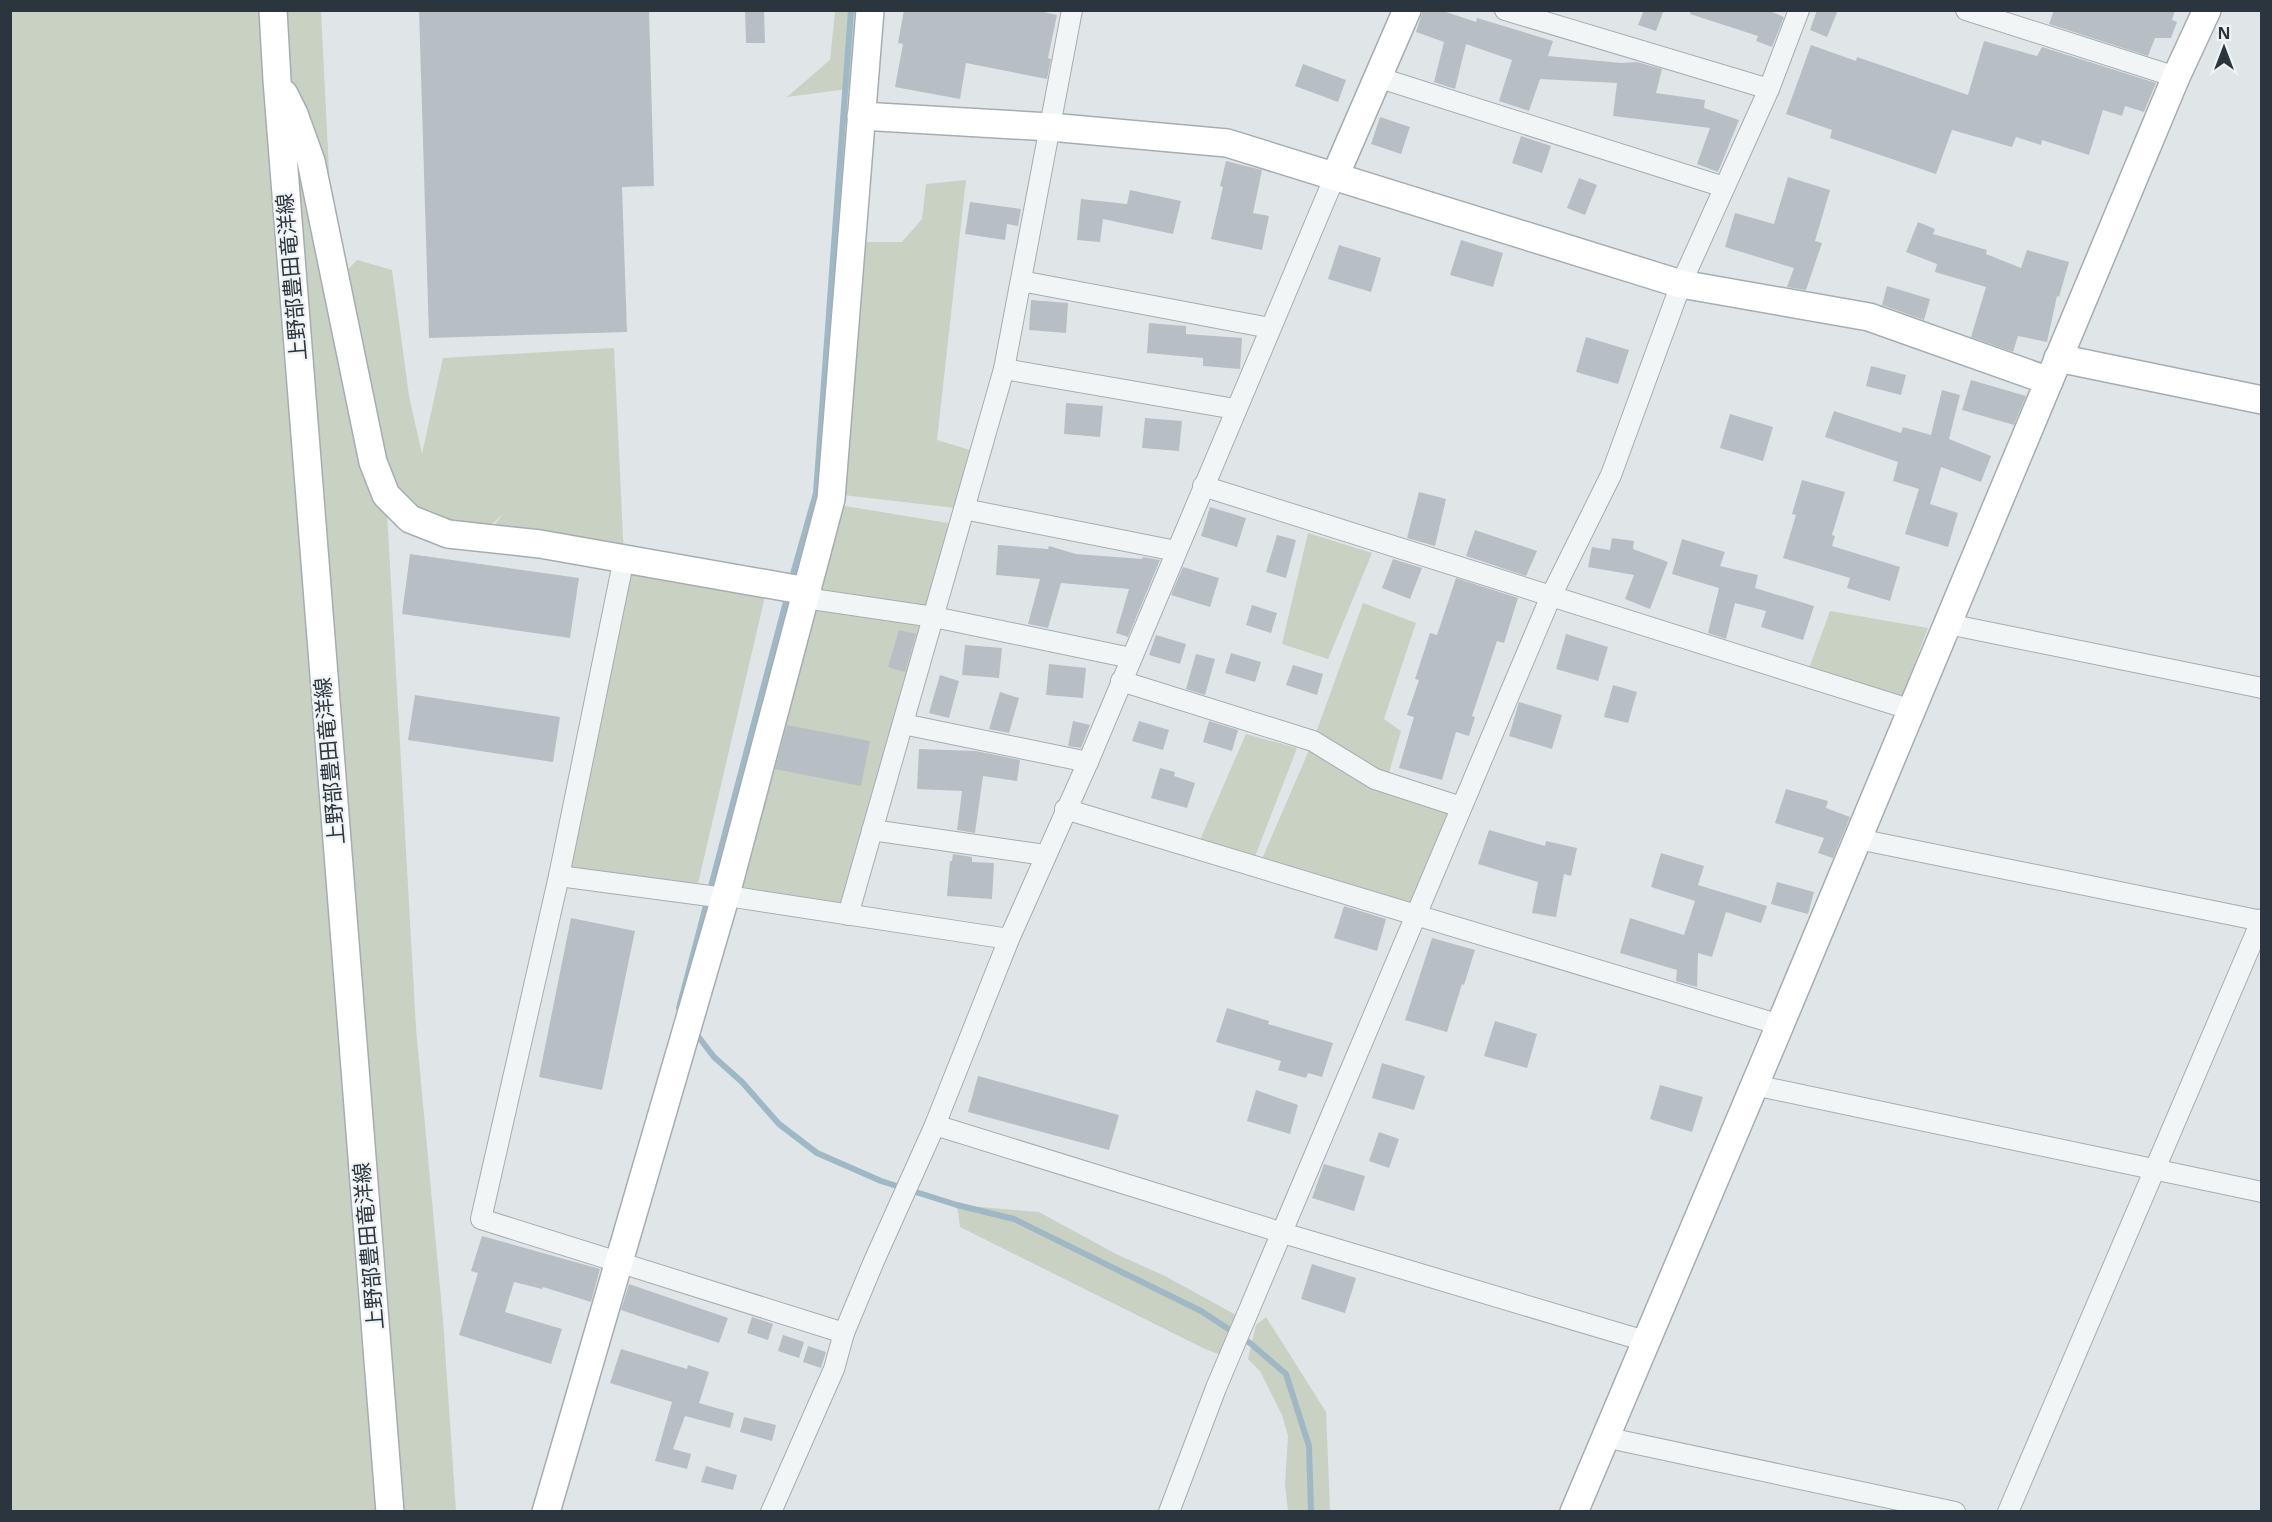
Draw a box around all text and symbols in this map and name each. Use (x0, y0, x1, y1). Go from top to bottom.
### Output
north arrow (2194, 18, 2254, 78)
text: N (2217, 22, 2231, 44)
street label: 上野部豊田竜洋線 (270, 192, 312, 362)
street label: 上野部豊田竜洋線 (308, 676, 350, 846)
street label: 上野部豊田竜洋線 (347, 1161, 389, 1331)

